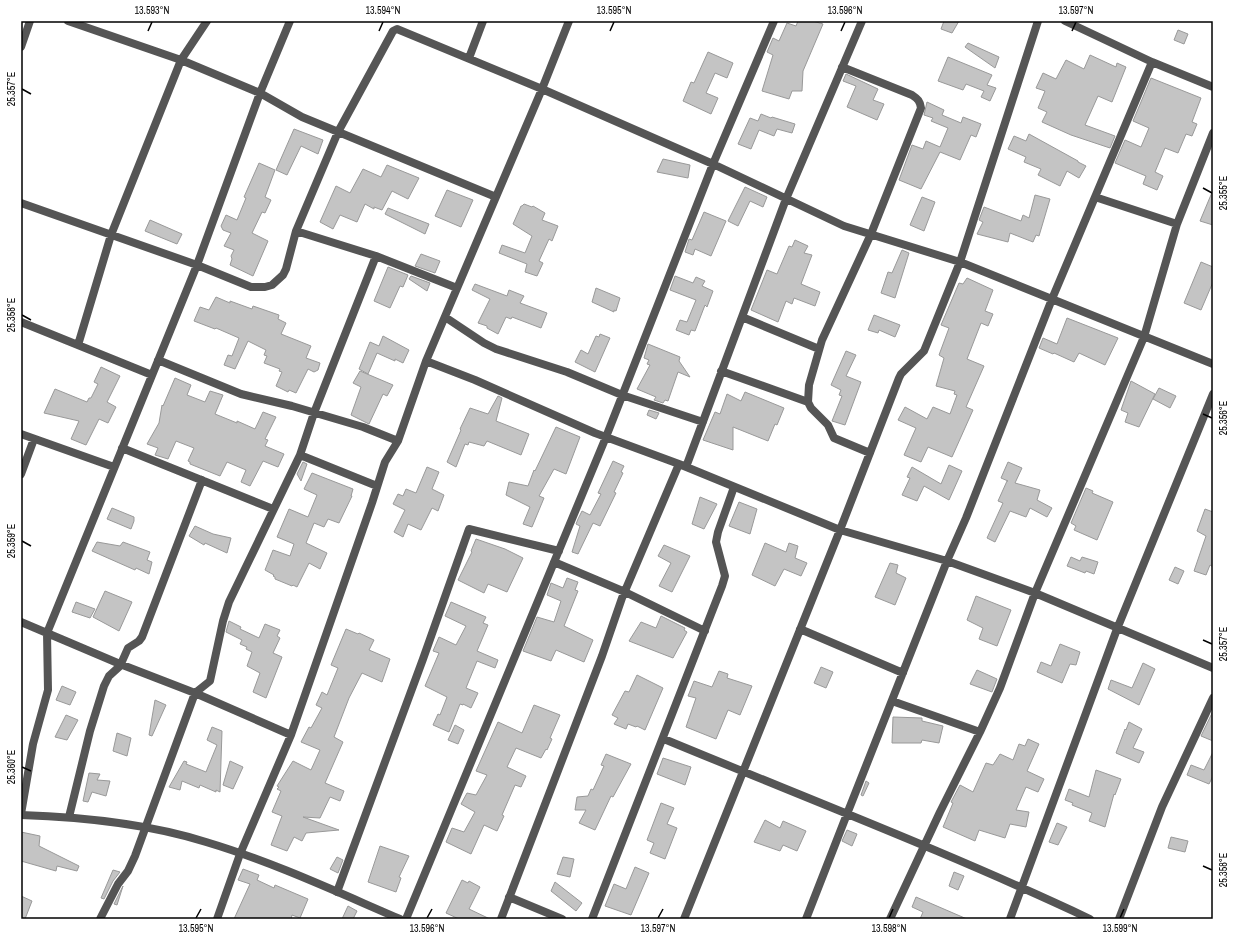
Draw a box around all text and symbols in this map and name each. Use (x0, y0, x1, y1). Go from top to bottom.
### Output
text: 13.593°N (135, 4, 170, 17)
text: 13.594°N (366, 4, 401, 17)
text: 13.595°N (597, 4, 632, 17)
text: 13.596°N (828, 4, 863, 17)
text: 13.597°N (1059, 4, 1094, 17)
text: 25.357°E (5, 72, 18, 106)
text: 25.355°E (1217, 176, 1230, 210)
text: 25.358°E (5, 298, 18, 332)
text: 25.356°E (1217, 401, 1230, 435)
text: 25.359°E (5, 524, 18, 558)
text: 25.357°E (1217, 627, 1230, 661)
text: 25.360°E (5, 750, 18, 784)
text: 25.358°E (1217, 853, 1230, 887)
text: 13.595°N (179, 922, 214, 935)
text: 13.596°N (410, 922, 445, 935)
text: 13.597°N (641, 922, 676, 935)
text: 13.598°N (872, 922, 907, 935)
text: 13.599°N (1103, 922, 1138, 935)

